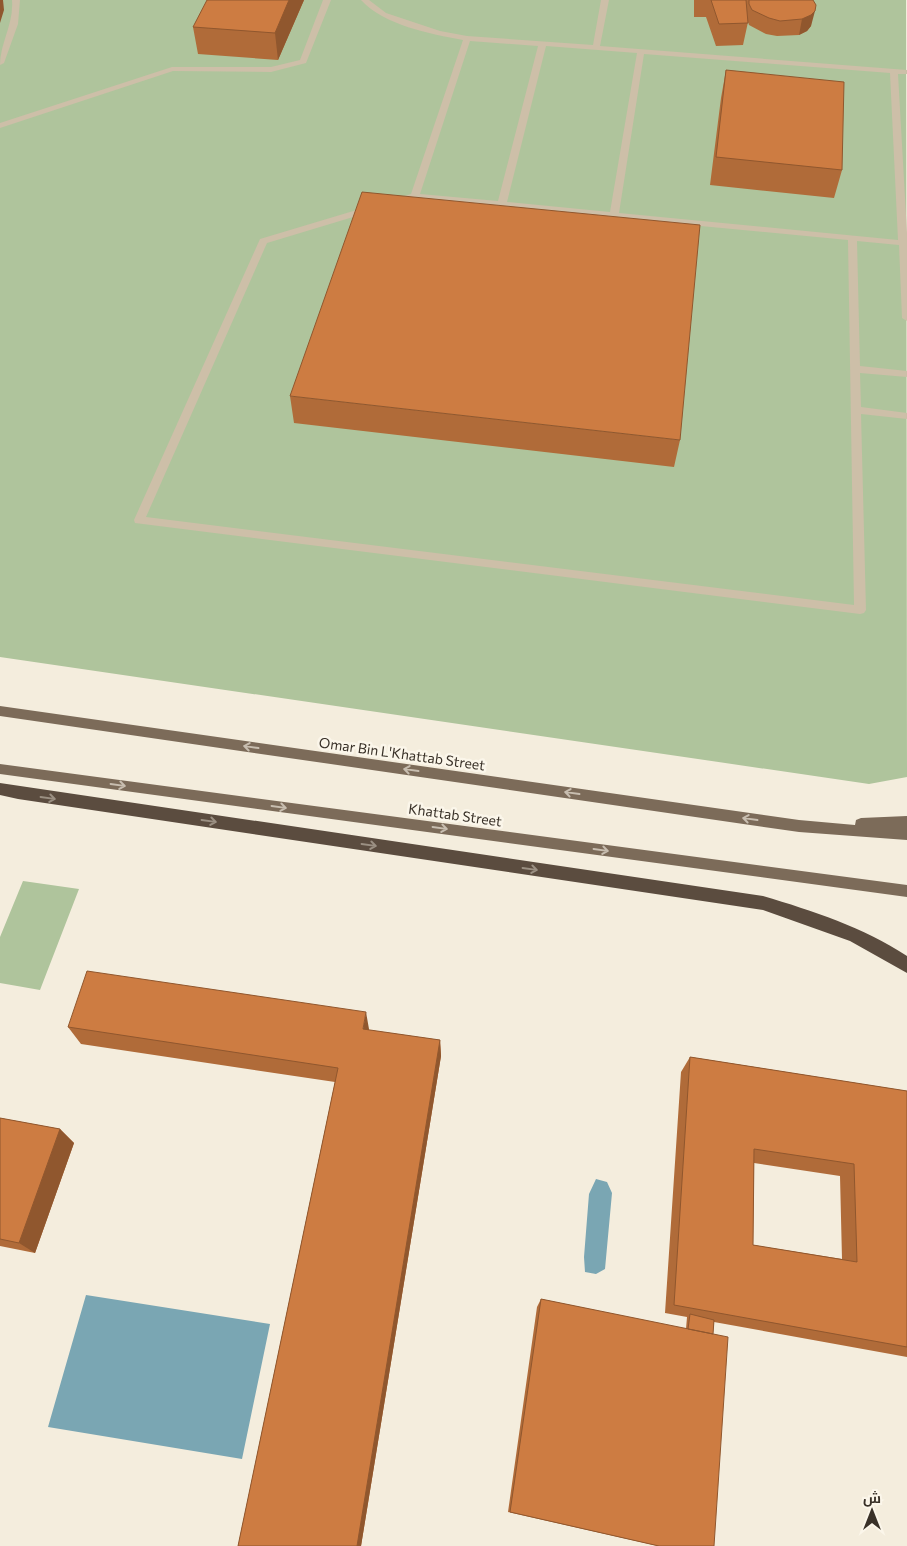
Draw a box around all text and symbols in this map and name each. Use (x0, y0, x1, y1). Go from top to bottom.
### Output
street label: Omar Bin L'Khattab Street (318, 733, 486, 774)
one-way arrow (243, 742, 259, 752)
one-way arrow (404, 765, 420, 775)
one-way arrow (109, 780, 125, 790)
one-way arrow (565, 788, 581, 798)
one-way arrow (40, 793, 56, 803)
street label: Khattab Street (407, 800, 503, 830)
one-way arrow (270, 802, 286, 812)
one-way arrow (743, 814, 759, 824)
one-way arrow (200, 817, 216, 827)
one-way arrow (431, 824, 447, 834)
one-way arrow (361, 840, 377, 850)
one-way arrow (593, 845, 609, 855)
one-way arrow (522, 864, 538, 874)
north arrow (847, 1486, 897, 1536)
text: ش (863, 1489, 881, 1507)

